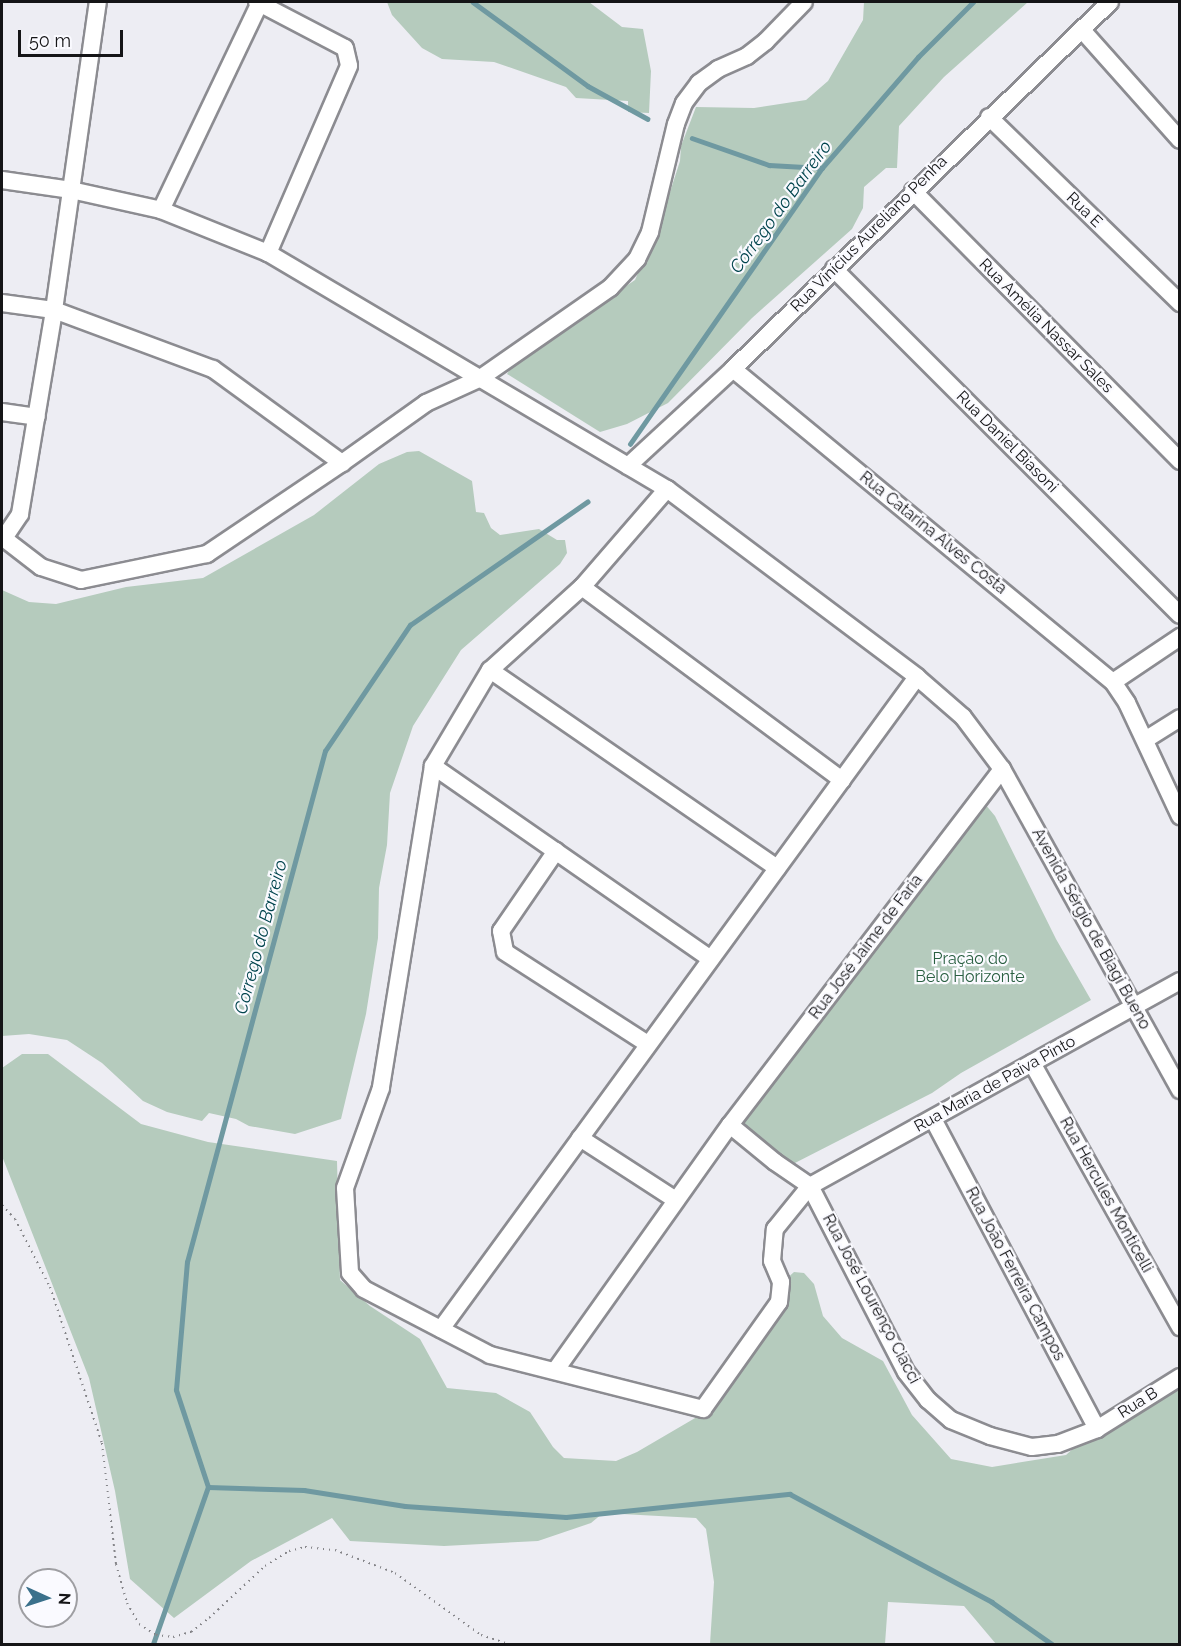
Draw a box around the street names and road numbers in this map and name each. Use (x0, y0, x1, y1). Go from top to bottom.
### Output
street label: Rua Vinícius Aureliano Penha (786, 151, 952, 317)
street label: Rua E (1062, 188, 1106, 232)
street label: Rua Amélia Nassar Sales (975, 255, 1117, 397)
street label: Rua Daniel Biasoni (952, 387, 1062, 497)
street label: Rua Catarina Alves Costa (855, 468, 1011, 598)
street label: Avenida Sérgio de Biagi Bueno (1028, 825, 1154, 1033)
street label: Rua José Jaime de Faria (805, 870, 927, 1024)
street label: Rua Maria de Paiva Pinto (911, 1032, 1079, 1136)
street label: Rua Hercules Monticelli (1055, 1114, 1157, 1276)
street label: Rua João Ferreira Campos (961, 1184, 1069, 1364)
street label: Rua José Lourenço Ciacci (818, 1211, 924, 1387)
street label: Rua B (1115, 1383, 1161, 1423)

